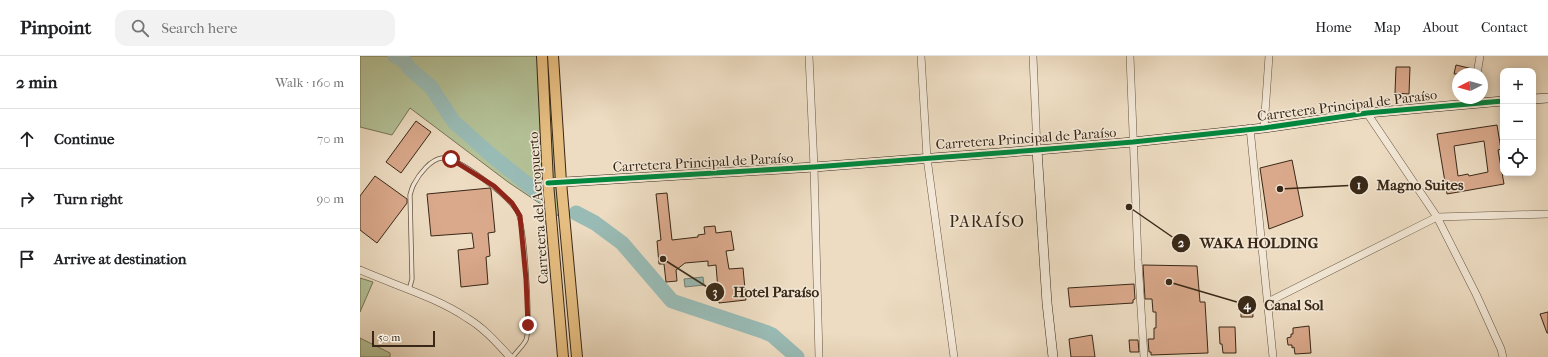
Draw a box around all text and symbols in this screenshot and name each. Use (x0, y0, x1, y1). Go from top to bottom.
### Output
search box (115, 10, 395, 46)
text: Pinpoint (20, 17, 91, 39)
icon: search (129, 17, 151, 39)
text: Search here (161, 19, 237, 37)
text: Home (1315, 19, 1352, 36)
text: Map (1374, 19, 1401, 36)
text: About (1423, 19, 1459, 36)
text: Contact (1481, 19, 1528, 36)
north arrow (1452, 68, 1488, 104)
map controls (1500, 68, 1536, 176)
button: + (1500, 68, 1536, 104)
text: 2 min (16, 72, 57, 92)
text: Walk · 160 m (275, 75, 344, 90)
street label: Carretera Principal de Paraíso (1256, 86, 1438, 125)
button: − (1500, 104, 1536, 140)
street label: Carretera Principal de Paraíso (935, 124, 1117, 153)
icon: ahead (16, 128, 38, 150)
text: Continue (54, 130, 114, 148)
text: 70 m (317, 131, 344, 146)
street label: Carretera del Aeropuerto (525, 131, 552, 285)
button: locate (1500, 140, 1536, 176)
street label: Carretera Principal de Paraíso (612, 149, 794, 176)
route start (442, 150, 460, 168)
callout: Magno Suites (1349, 172, 1472, 199)
text: Magno Suites (1375, 176, 1464, 194)
text: 1 (1357, 178, 1361, 192)
icon: right (16, 188, 38, 210)
text: Turn right (54, 190, 123, 208)
text: 90 m (316, 191, 344, 206)
district label: PARAÍSO (949, 211, 1025, 231)
callout: WAKA HOLDING (1171, 229, 1326, 256)
text: WAKA HOLDING (1199, 234, 1319, 252)
text: 2 (1178, 236, 1185, 250)
icon: arrive (16, 248, 38, 270)
text: Arrive at destination (54, 250, 186, 268)
callout: Hotel Paraíso (705, 278, 827, 305)
text: Hotel Paraíso (733, 283, 819, 301)
text: 3 (713, 285, 718, 300)
callout: Canal Sol (1237, 291, 1332, 318)
text: Canal Sol (1264, 296, 1325, 314)
text: 4 (1242, 298, 1251, 313)
route end (519, 316, 537, 334)
scale bar (372, 329, 435, 348)
text: 50 m (378, 331, 400, 344)

